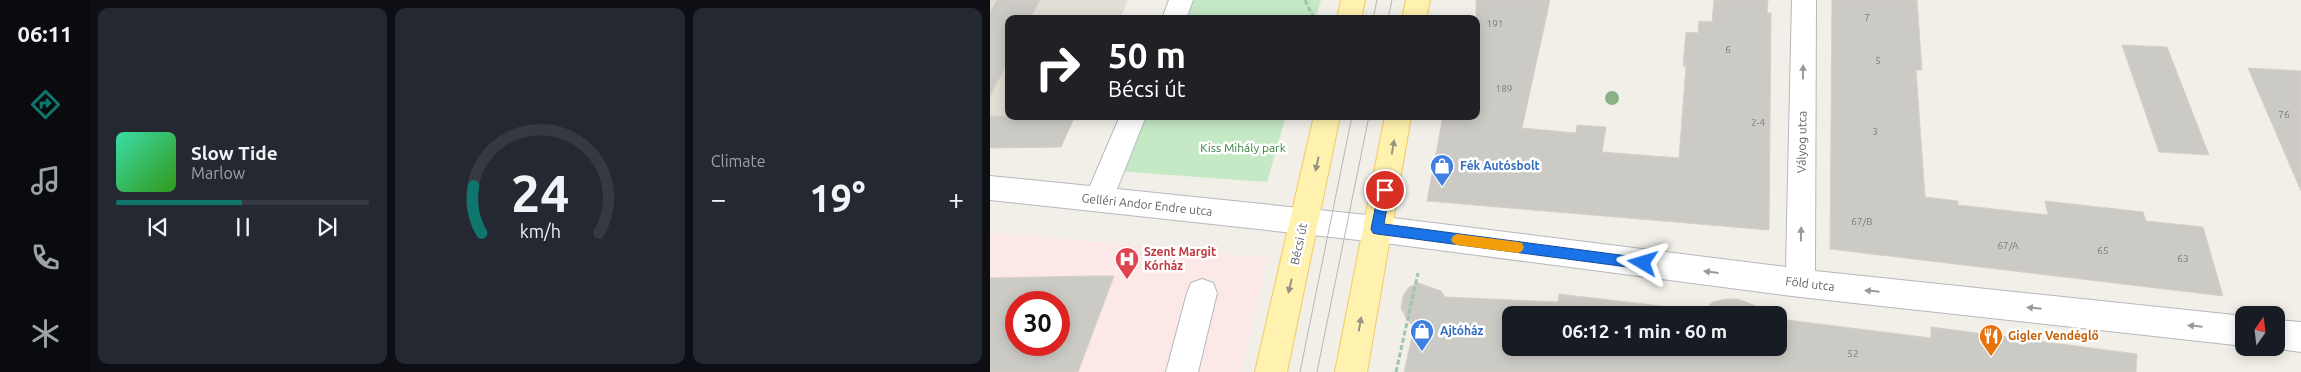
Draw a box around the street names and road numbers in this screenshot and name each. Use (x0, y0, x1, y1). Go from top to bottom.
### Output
street label: Vályog utca (1794, 111, 1809, 173)
street label: Gelléri Andor Endre utca (1081, 191, 1213, 218)
street label: Bécsi út (1288, 222, 1309, 266)
street label: Föld utca (1785, 274, 1835, 293)

